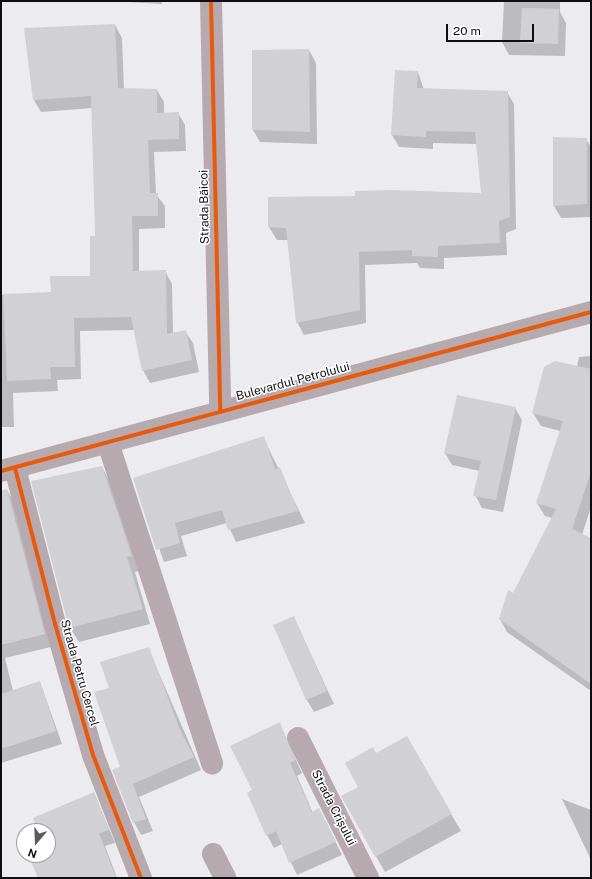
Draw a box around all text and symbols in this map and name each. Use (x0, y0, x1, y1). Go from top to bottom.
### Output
scale bar (448, 16, 536, 42)
text: 20 m (453, 24, 481, 38)
street label: Strada Băicoi (197, 170, 213, 244)
street label: Bulevardul Petrolului (235, 360, 351, 404)
street label: Strada Petru Cercel (57, 618, 101, 728)
street label: Strada Crișului (308, 768, 358, 848)
north arrow (16, 823, 56, 863)
text: N (26, 846, 38, 860)

